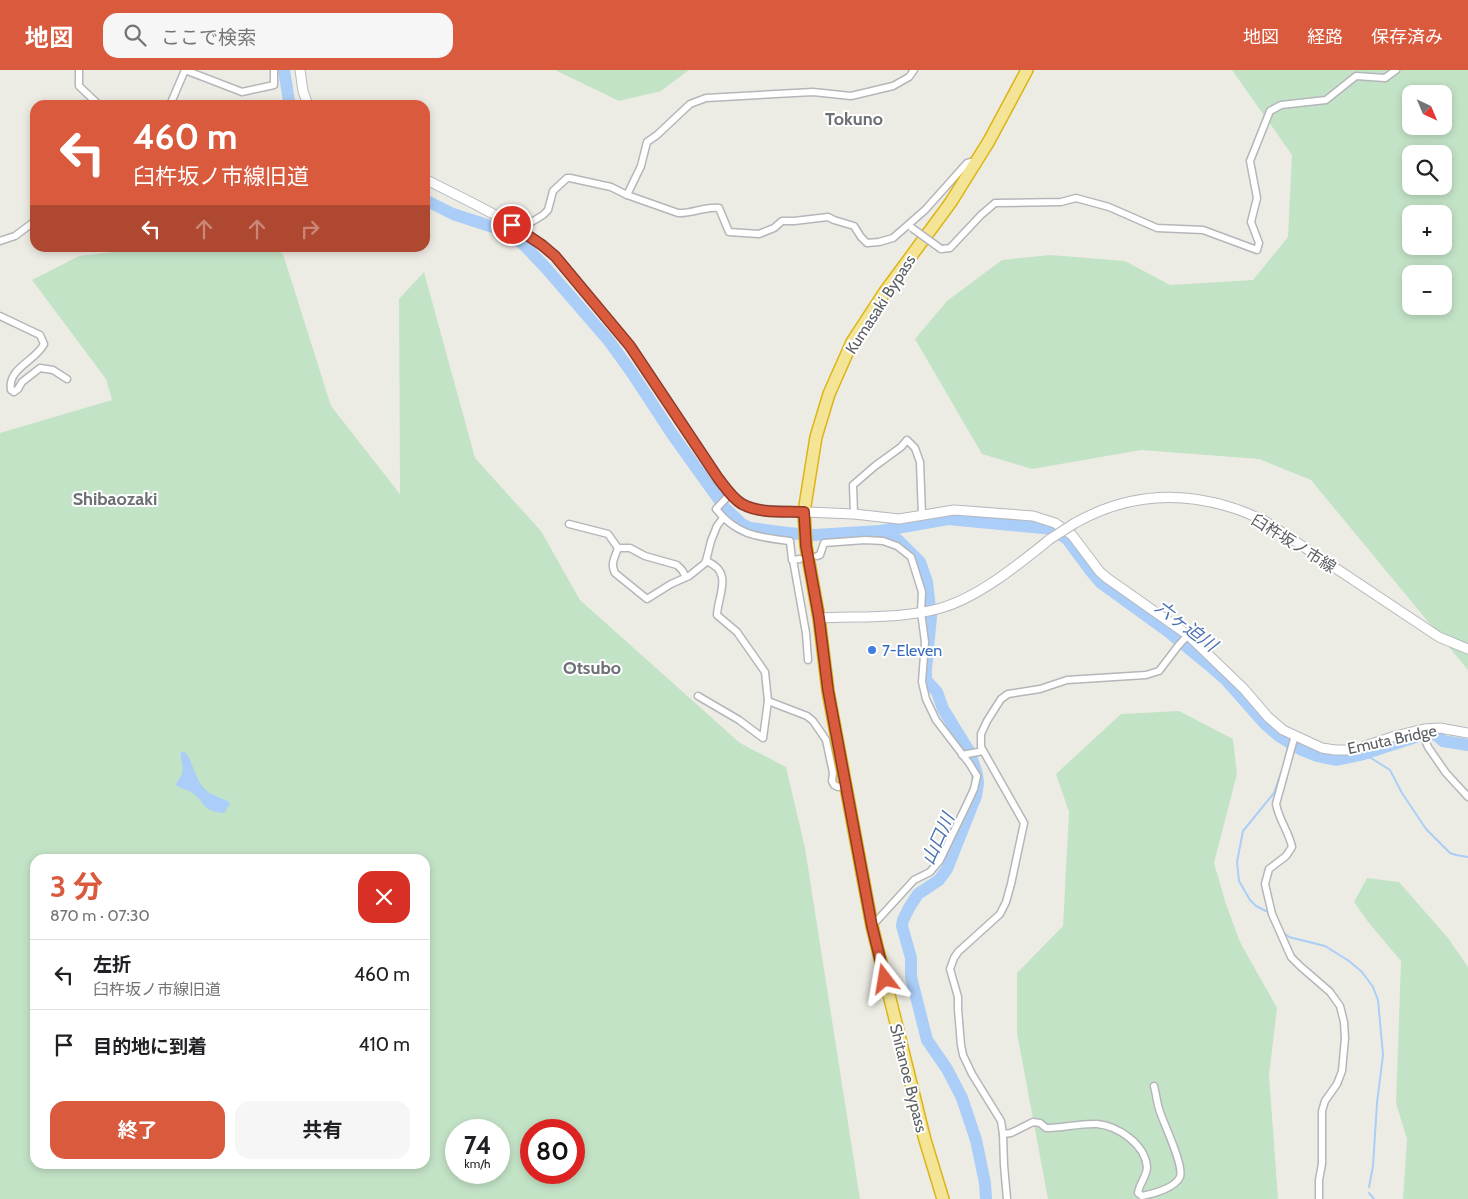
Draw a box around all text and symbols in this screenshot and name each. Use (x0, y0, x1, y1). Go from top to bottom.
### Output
search box (103, 13, 453, 58)
icon: search (121, 21, 149, 49)
text: 地図 (25, 23, 73, 52)
text: ここで検索 (161, 26, 256, 49)
text: 地図 (1243, 26, 1279, 48)
text: 経路 (1307, 26, 1343, 48)
text: 保存済み (1371, 26, 1443, 48)
north arrow (1402, 85, 1452, 135)
map controls (1402, 85, 1452, 315)
district label: Tokuno (825, 108, 883, 130)
text: 460 m (133, 115, 237, 158)
icon: left (50, 120, 115, 185)
button: search (1402, 145, 1452, 195)
text: 臼杵坂ノ市線旧道 (133, 163, 309, 190)
pin (491, 204, 533, 246)
button: + (1402, 205, 1452, 255)
icon: arrive (498, 211, 526, 239)
icon: left (137, 215, 165, 243)
icon: ahead (190, 215, 218, 243)
icon: ahead (243, 215, 271, 243)
icon: right (296, 215, 324, 243)
street label: Kumasaki Bypass (841, 251, 920, 357)
button: − (1402, 265, 1452, 315)
district label: Shibaozaki (73, 488, 157, 510)
street label: 臼杵坂ノ市線 (1248, 510, 1339, 577)
water label: 六ヶ迫川 (1151, 596, 1223, 658)
place label: 7-Eleven (882, 641, 942, 660)
marker: 7-Eleven (866, 644, 878, 656)
district label: Otsubo (563, 657, 621, 679)
street label: Emuta Bridge (1346, 721, 1438, 758)
water label: 山口川 (917, 808, 960, 868)
text: 3 分 (50, 868, 103, 905)
button: close (358, 871, 410, 923)
text: 870 m · 07:30 (50, 906, 150, 925)
position arrow (858, 952, 910, 1004)
text: 左折 (93, 953, 131, 976)
icon: left (50, 961, 78, 989)
text: 460 m (354, 963, 410, 986)
text: 臼杵坂ノ市線旧道 (93, 980, 221, 999)
street label: Shitanoe Bypass (886, 1022, 931, 1135)
icon: arrive (50, 1031, 78, 1059)
text: 410 m (359, 1033, 410, 1056)
text: 目的地に到着 (93, 1035, 207, 1058)
button: 終了 (50, 1101, 225, 1159)
button: 共有 (235, 1101, 410, 1159)
speed limit sign: 80 (520, 1119, 585, 1184)
text: 74 (464, 1130, 491, 1160)
text: km/h (464, 1156, 491, 1171)

